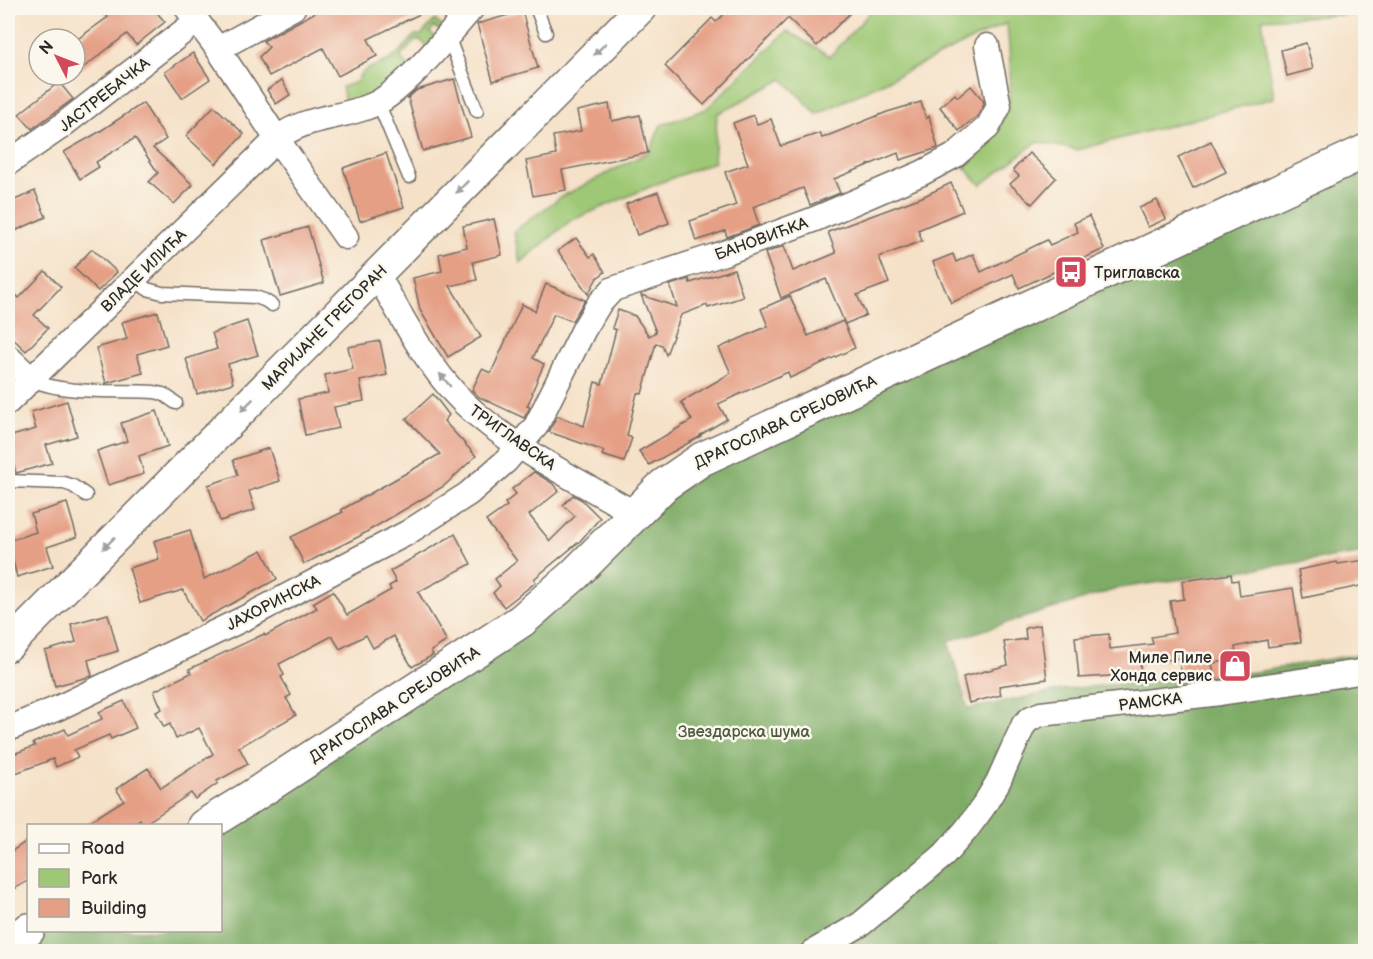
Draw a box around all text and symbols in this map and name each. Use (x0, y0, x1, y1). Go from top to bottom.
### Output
north arrow (27, 27, 87, 87)
text: N (36, 37, 58, 59)
one-way arrow (592, 42, 607, 56)
street label: ЈАСТРЕБАЧКА (56, 54, 154, 136)
one-way arrow (456, 180, 470, 194)
street label: БАНОВИЋКА (712, 214, 811, 265)
street label: ВЛАДЕ ИЛИЋА (97, 225, 191, 317)
bus stop icon: Триглавска (1053, 254, 1089, 290)
street label: МАРИЈАНЕ ГРЕГОРАН (258, 261, 392, 395)
place label: Триглавска (1094, 264, 1181, 283)
street label: ДРАГОСЛАВА СРЕЈОВИЋА (691, 372, 880, 473)
one-way arrow (439, 373, 452, 388)
one-way arrow (240, 397, 254, 411)
street label: ТРИГЛАВСКА (465, 401, 559, 475)
one-way arrow (103, 536, 117, 550)
street label: ЈАХОРИНСКА (224, 571, 324, 635)
street label: ДРАГОСЛАВА СРЕЈОВИЋА (306, 643, 484, 767)
shop icon: Миле Пиле Хонда сервис (1217, 648, 1253, 684)
place label: Миле Пиле Хонда сервис (1110, 649, 1212, 686)
street label: РАМСКА (1117, 689, 1183, 716)
park label: Звездарска шума (678, 723, 811, 742)
legend (27, 824, 222, 932)
text: Road (81, 838, 125, 859)
text: Park (81, 868, 117, 889)
text: Building (81, 898, 147, 919)

